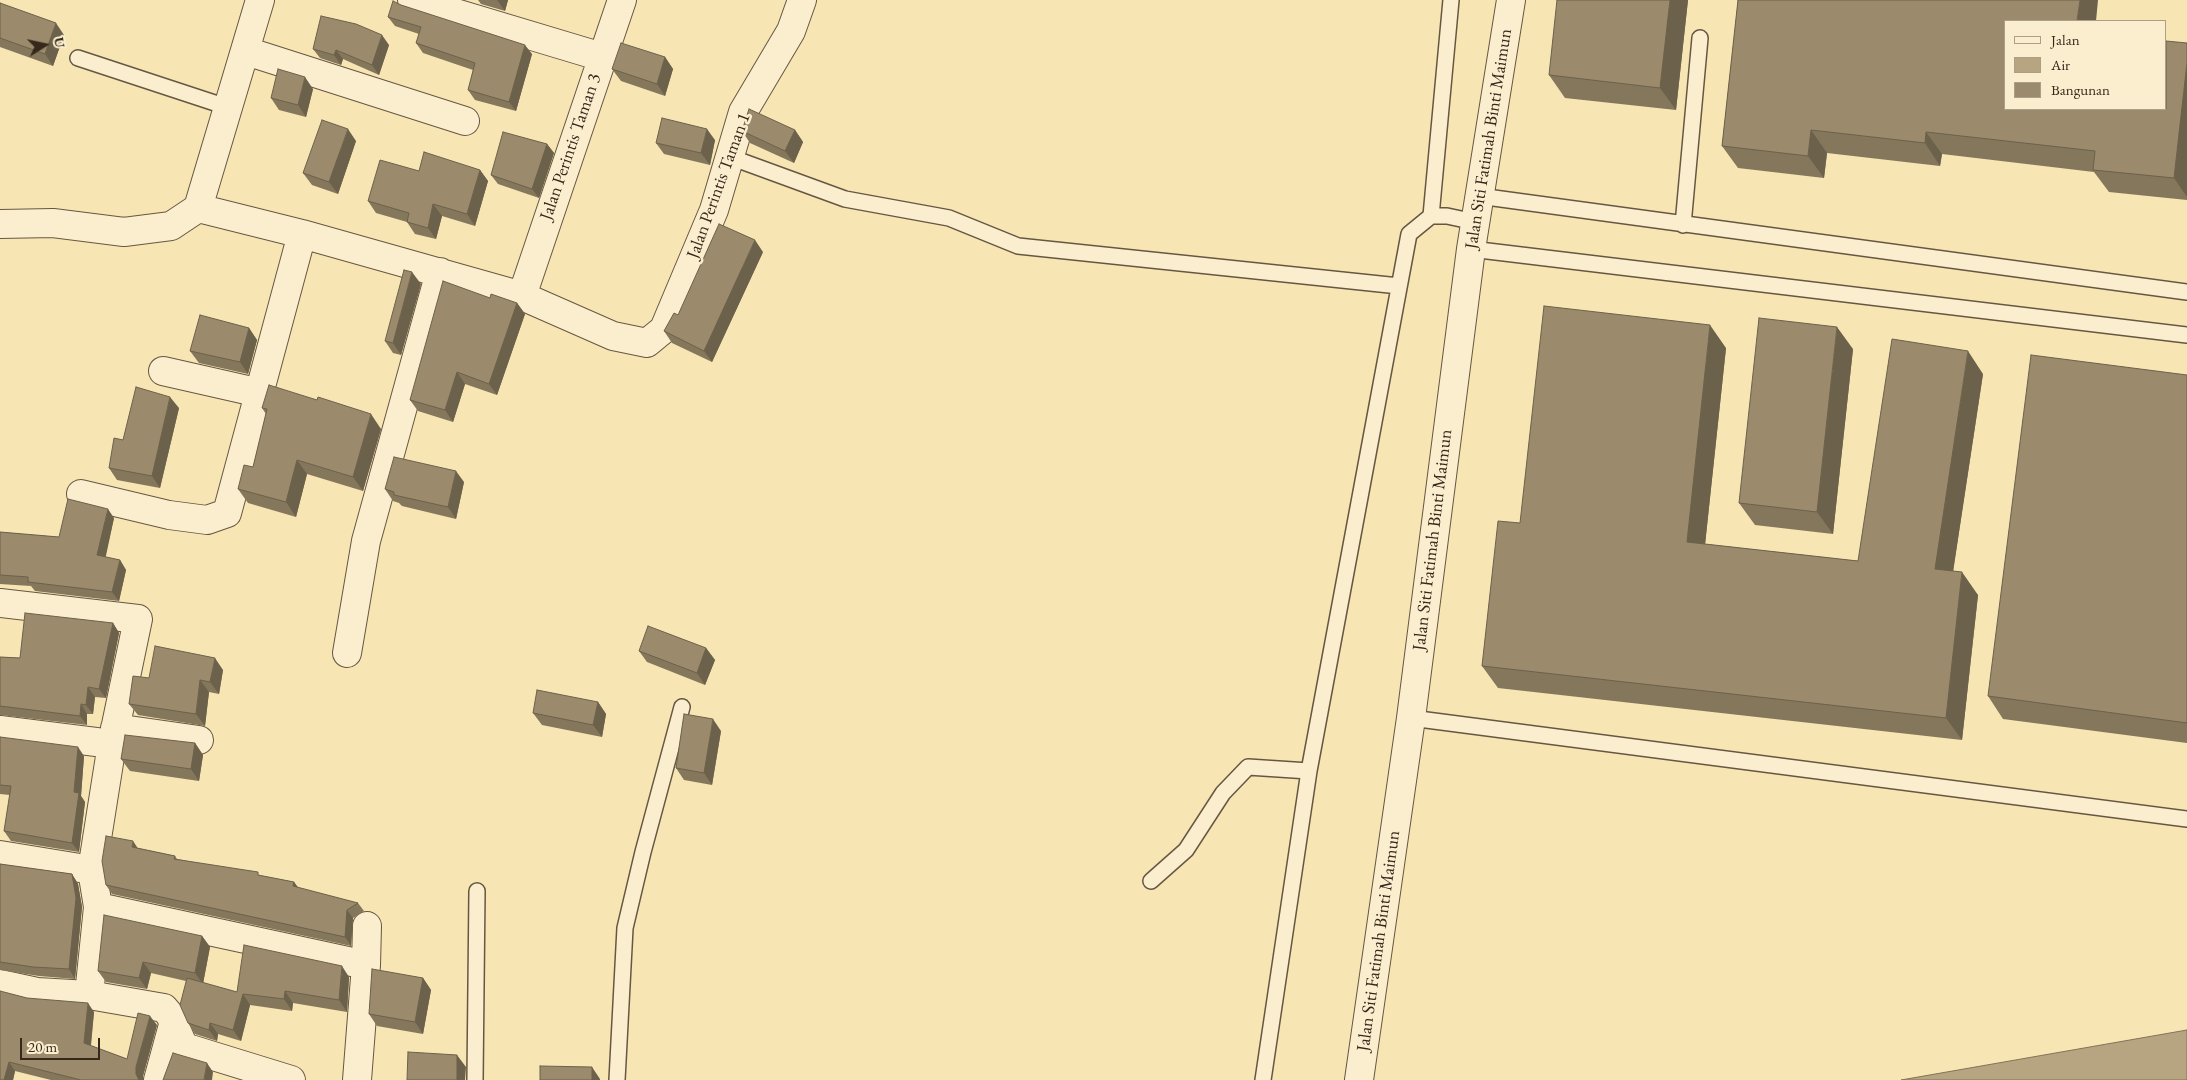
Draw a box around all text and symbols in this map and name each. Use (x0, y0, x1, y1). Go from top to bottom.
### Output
north arrow (20, 20, 70, 70)
legend (2004, 20, 2167, 110)
street label: Jalan Siti Fatimah Binti Maimun (1461, 27, 1517, 251)
text: Jalan (2051, 30, 2080, 49)
text: U (50, 36, 70, 49)
text: Air (2051, 55, 2070, 74)
street label: Jalan Perintis Taman 3 (536, 71, 606, 223)
text: Bangunan (2051, 80, 2110, 99)
street label: Jalan Perintis Taman 1 (683, 110, 755, 262)
street label: Jalan Siti Fatimah Binti Maimun (1409, 428, 1457, 652)
street label: Jalan Siti Fatimah Binti Maimun (1353, 829, 1405, 1053)
scale bar (22, 1028, 102, 1060)
text: 20 m (28, 1037, 57, 1056)

